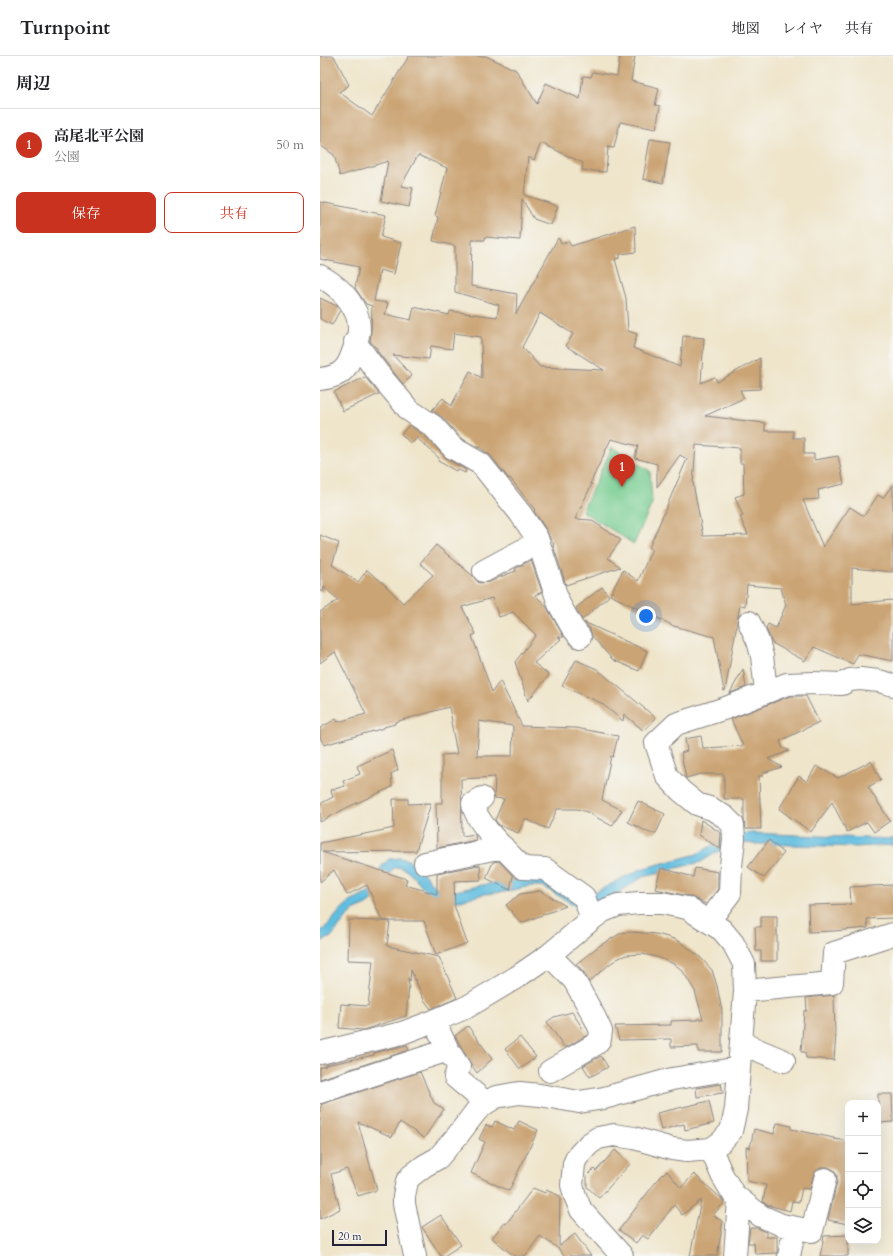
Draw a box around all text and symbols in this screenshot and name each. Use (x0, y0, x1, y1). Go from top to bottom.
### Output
text: Turnpoint (20, 15, 110, 41)
text: 地図 (732, 19, 760, 38)
text: レイヤ (782, 19, 823, 38)
text: 共有 (845, 19, 873, 38)
text: 周辺 (16, 72, 50, 95)
text: 高尾北平公園 (54, 126, 144, 146)
text: 1 (26, 136, 32, 154)
text: 50 m (276, 136, 304, 154)
text: 公園 (54, 148, 80, 166)
button: 保存 (16, 192, 156, 233)
button: 共有 (164, 192, 304, 233)
pin: 1 (609, 454, 635, 487)
your location (636, 606, 656, 626)
map controls (845, 1100, 881, 1244)
button: + (845, 1100, 881, 1136)
button: − (845, 1136, 881, 1172)
button: locate (845, 1172, 881, 1208)
button: layers (845, 1208, 881, 1244)
scale bar (332, 1228, 387, 1247)
text: 20 m (338, 1229, 362, 1244)

